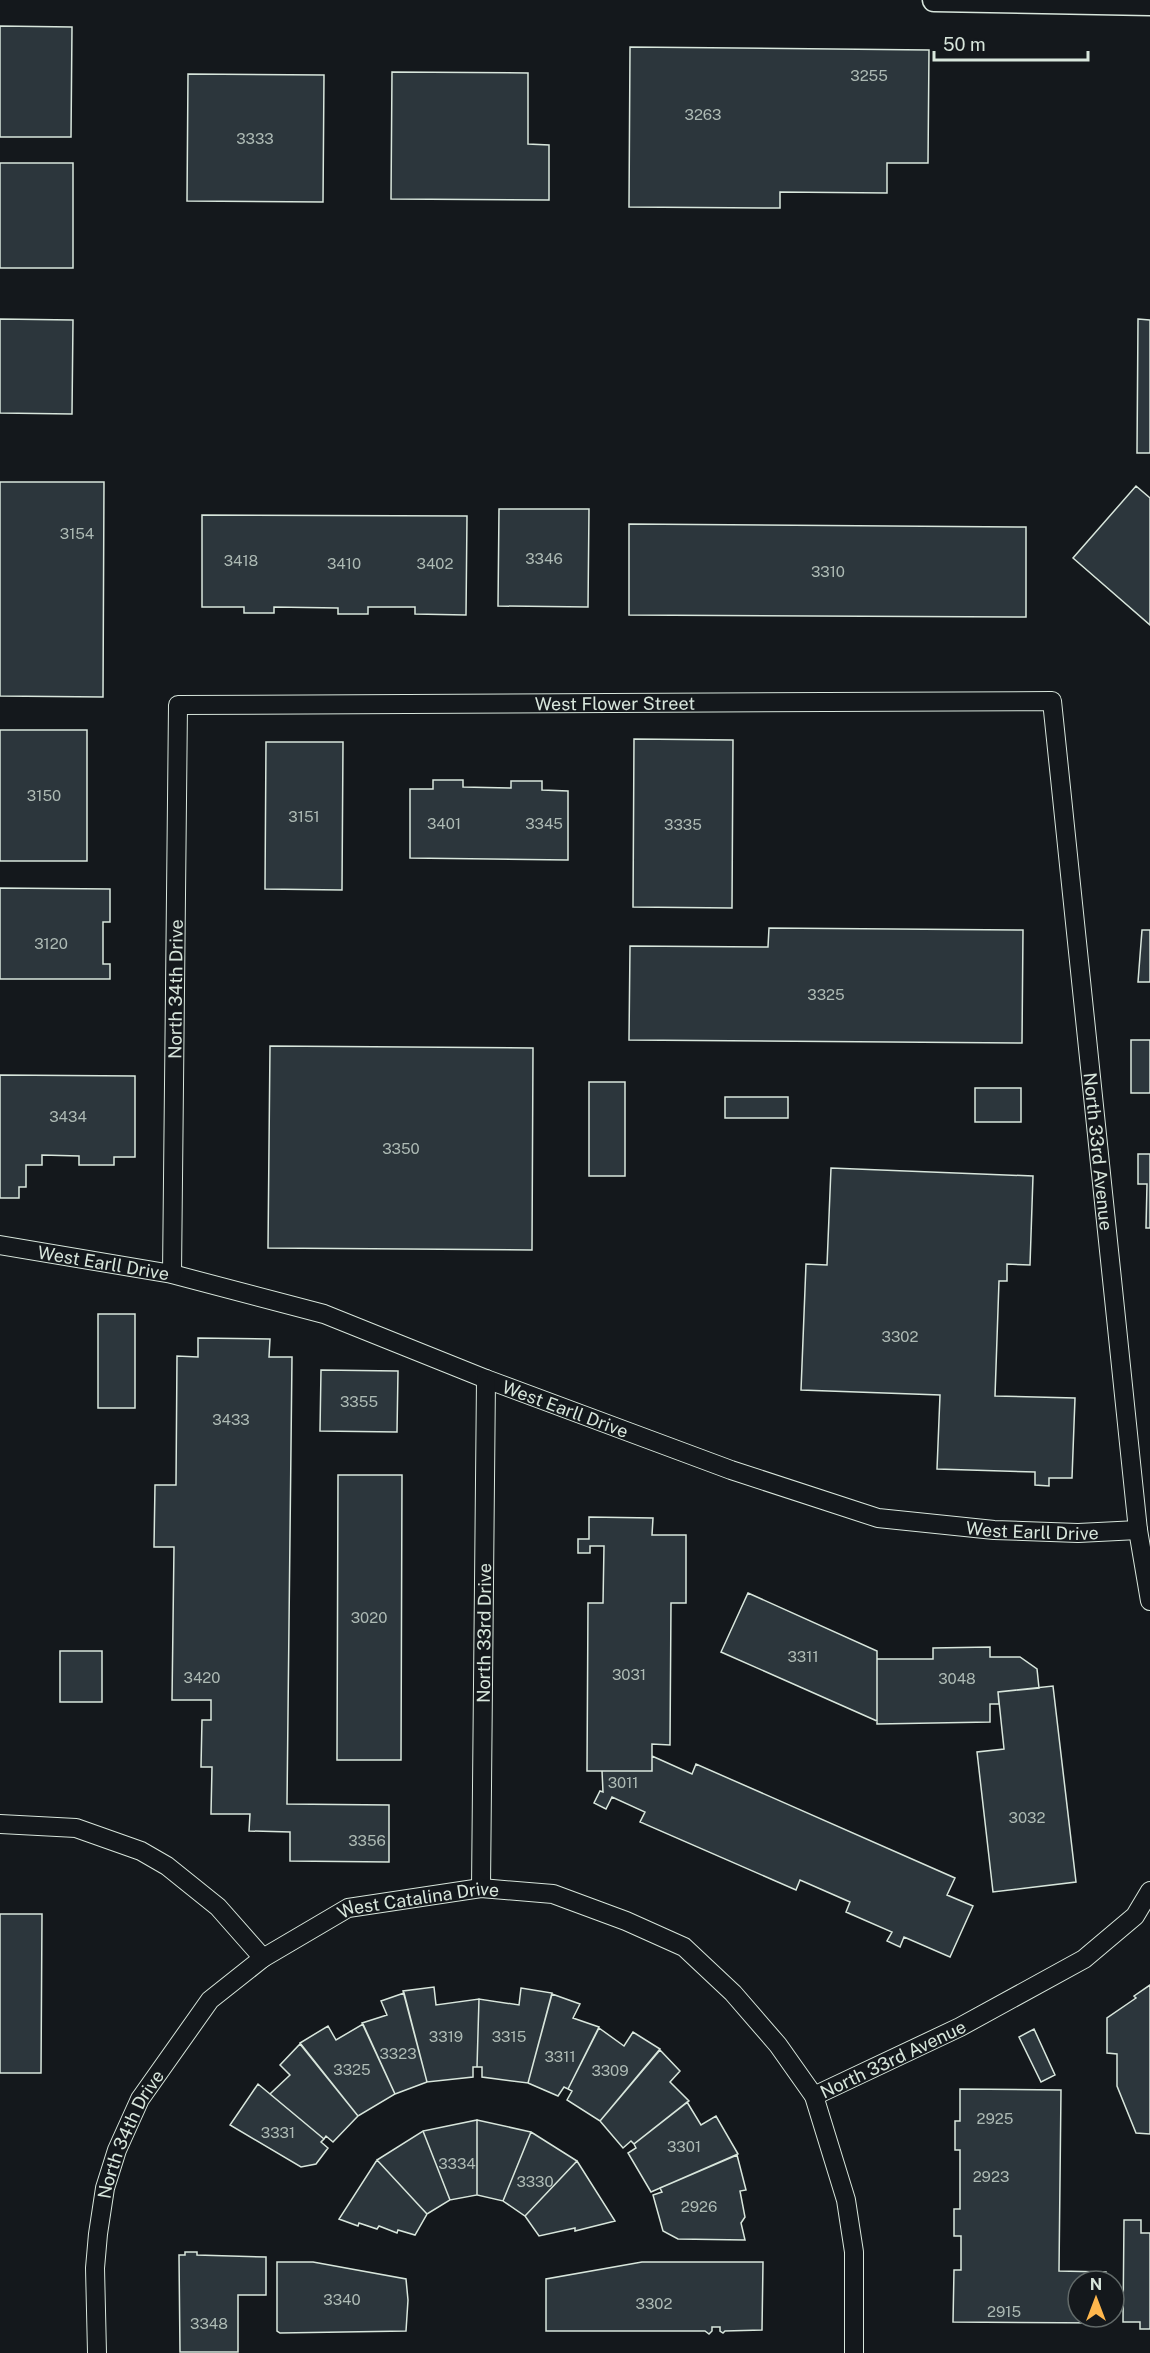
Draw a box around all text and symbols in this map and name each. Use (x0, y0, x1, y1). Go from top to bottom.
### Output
scale bar (934, 24, 1088, 62)
text: 50 m (943, 34, 986, 55)
house number: 3255 (850, 67, 888, 84)
house number: 3263 (684, 106, 722, 123)
house number: 3333 (236, 130, 274, 147)
house number: 3154 (60, 525, 94, 542)
house number: 3346 (525, 550, 563, 567)
house number: 3418 (224, 552, 258, 569)
house number: 3410 (327, 555, 361, 572)
house number: 3402 (417, 555, 454, 572)
house number: 3310 (811, 563, 845, 580)
street label: West Flower Street (535, 692, 695, 714)
house number: 3150 (27, 787, 61, 804)
house number: 3151 (288, 808, 320, 825)
house number: 3401 (427, 815, 461, 832)
house number: 3345 (525, 815, 563, 832)
house number: 3335 (664, 816, 702, 833)
street label: North 34th Drive (164, 919, 186, 1059)
house number: 3120 (34, 935, 68, 952)
house number: 3325 (807, 986, 845, 1003)
street label: North 33rd Avenue (1080, 1072, 1117, 1232)
house number: 3434 (49, 1108, 87, 1125)
house number: 3350 (382, 1140, 420, 1157)
street label: West Earll Drive (36, 1241, 171, 1284)
house number: 3302 (882, 1328, 918, 1345)
street label: West Earll Drive (500, 1376, 632, 1442)
house number: 3355 (340, 1393, 378, 1410)
house number: 3433 (212, 1411, 250, 1428)
street label: West Earll Drive (965, 1517, 1099, 1544)
street label: North 33rd Drive (472, 1563, 495, 1703)
house number: 3020 (351, 1609, 387, 1626)
house number: 3311 (787, 1648, 819, 1665)
house number: 3031 (612, 1666, 646, 1683)
house number: 3420 (184, 1669, 220, 1686)
house number: 3048 (938, 1670, 976, 1687)
house number: 3011 (608, 1774, 638, 1791)
house number: 3032 (1009, 1809, 1045, 1826)
house number: 3356 (348, 1832, 386, 1849)
street label: West Catalina Drive (334, 1877, 500, 1922)
street label: North 33rd Avenue (816, 2015, 969, 2102)
house number: 3319 (429, 2028, 463, 2045)
house number: 3315 (492, 2028, 526, 2045)
house number: 3323 (379, 2045, 417, 2062)
house number: 3311 (544, 2048, 576, 2065)
house number: 3325 (333, 2061, 371, 2078)
house number: 3309 (591, 2062, 629, 2079)
street label: North 34th Drive (93, 2066, 168, 2200)
house number: 2925 (977, 2110, 1013, 2127)
house number: 3331 (261, 2124, 295, 2141)
house number: 3301 (667, 2138, 701, 2155)
house number: 3334 (438, 2155, 476, 2172)
house number: 2923 (973, 2168, 1009, 2185)
house number: 3330 (516, 2173, 554, 2190)
house number: 2926 (681, 2198, 717, 2215)
north arrow (1066, 2269, 1126, 2329)
text: N (1090, 2275, 1102, 2294)
house number: 3340 (323, 2291, 361, 2308)
house number: 3302 (636, 2295, 672, 2312)
house number: 2915 (987, 2303, 1021, 2320)
house number: 3348 (190, 2315, 228, 2332)

